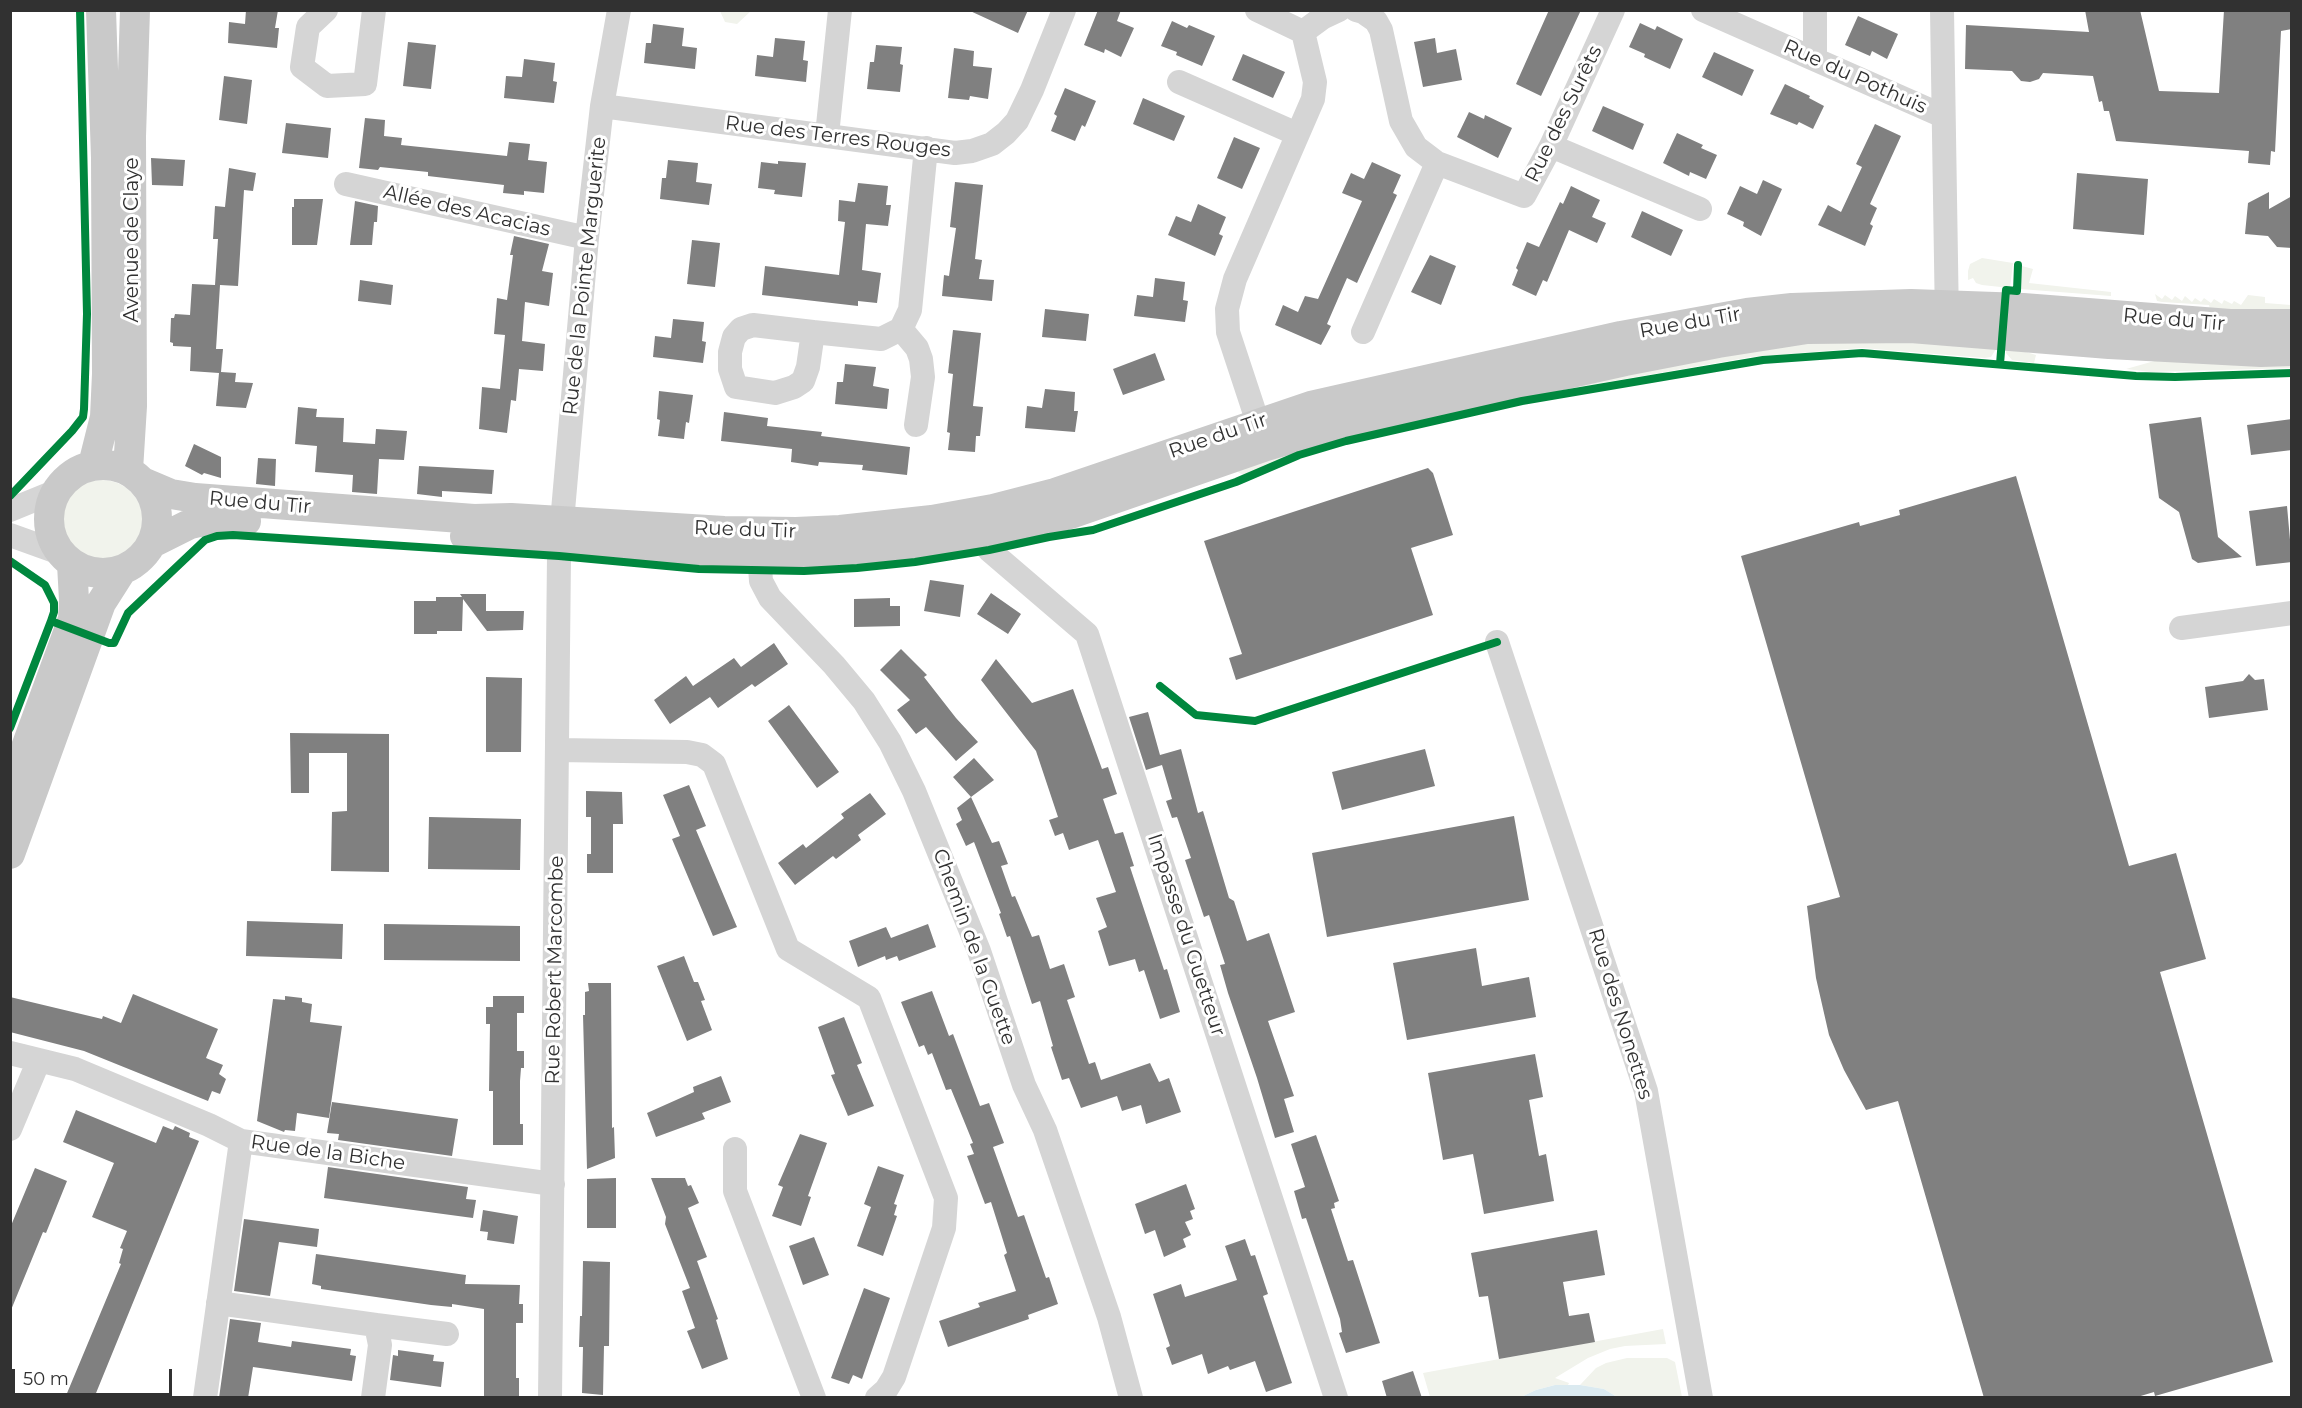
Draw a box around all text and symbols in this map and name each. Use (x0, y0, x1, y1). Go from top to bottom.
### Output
street label: Rue du Pothuis (1780, 35, 1930, 119)
street label: Rue des Surêts (1520, 42, 1608, 186)
street label: Rue des Terres Rouges (724, 111, 952, 163)
street label: Rue de la Pointe Marguerite (558, 136, 612, 416)
street label: Avenue de Claye (120, 157, 144, 323)
street label: Allée des Acacias (381, 180, 553, 242)
street label: Rue du Tir (1638, 302, 1742, 344)
street label: Rue du Tir (2122, 304, 2226, 336)
street label: Rue du Tir (1166, 408, 1270, 464)
street label: Rue du Tir (208, 487, 312, 519)
street label: Rue du Tir (693, 516, 797, 544)
street label: Impasse du Guetteur (1142, 831, 1230, 1039)
street label: Chemin de la Guette (927, 846, 1021, 1048)
street label: Rue Robert Marcombe (541, 855, 569, 1085)
street label: Rue des Nonettes (1583, 926, 1657, 1102)
street label: Rue de la Biche (249, 1130, 407, 1176)
scale bar (15, 1357, 176, 1395)
text: 50 m (23, 1368, 69, 1390)

